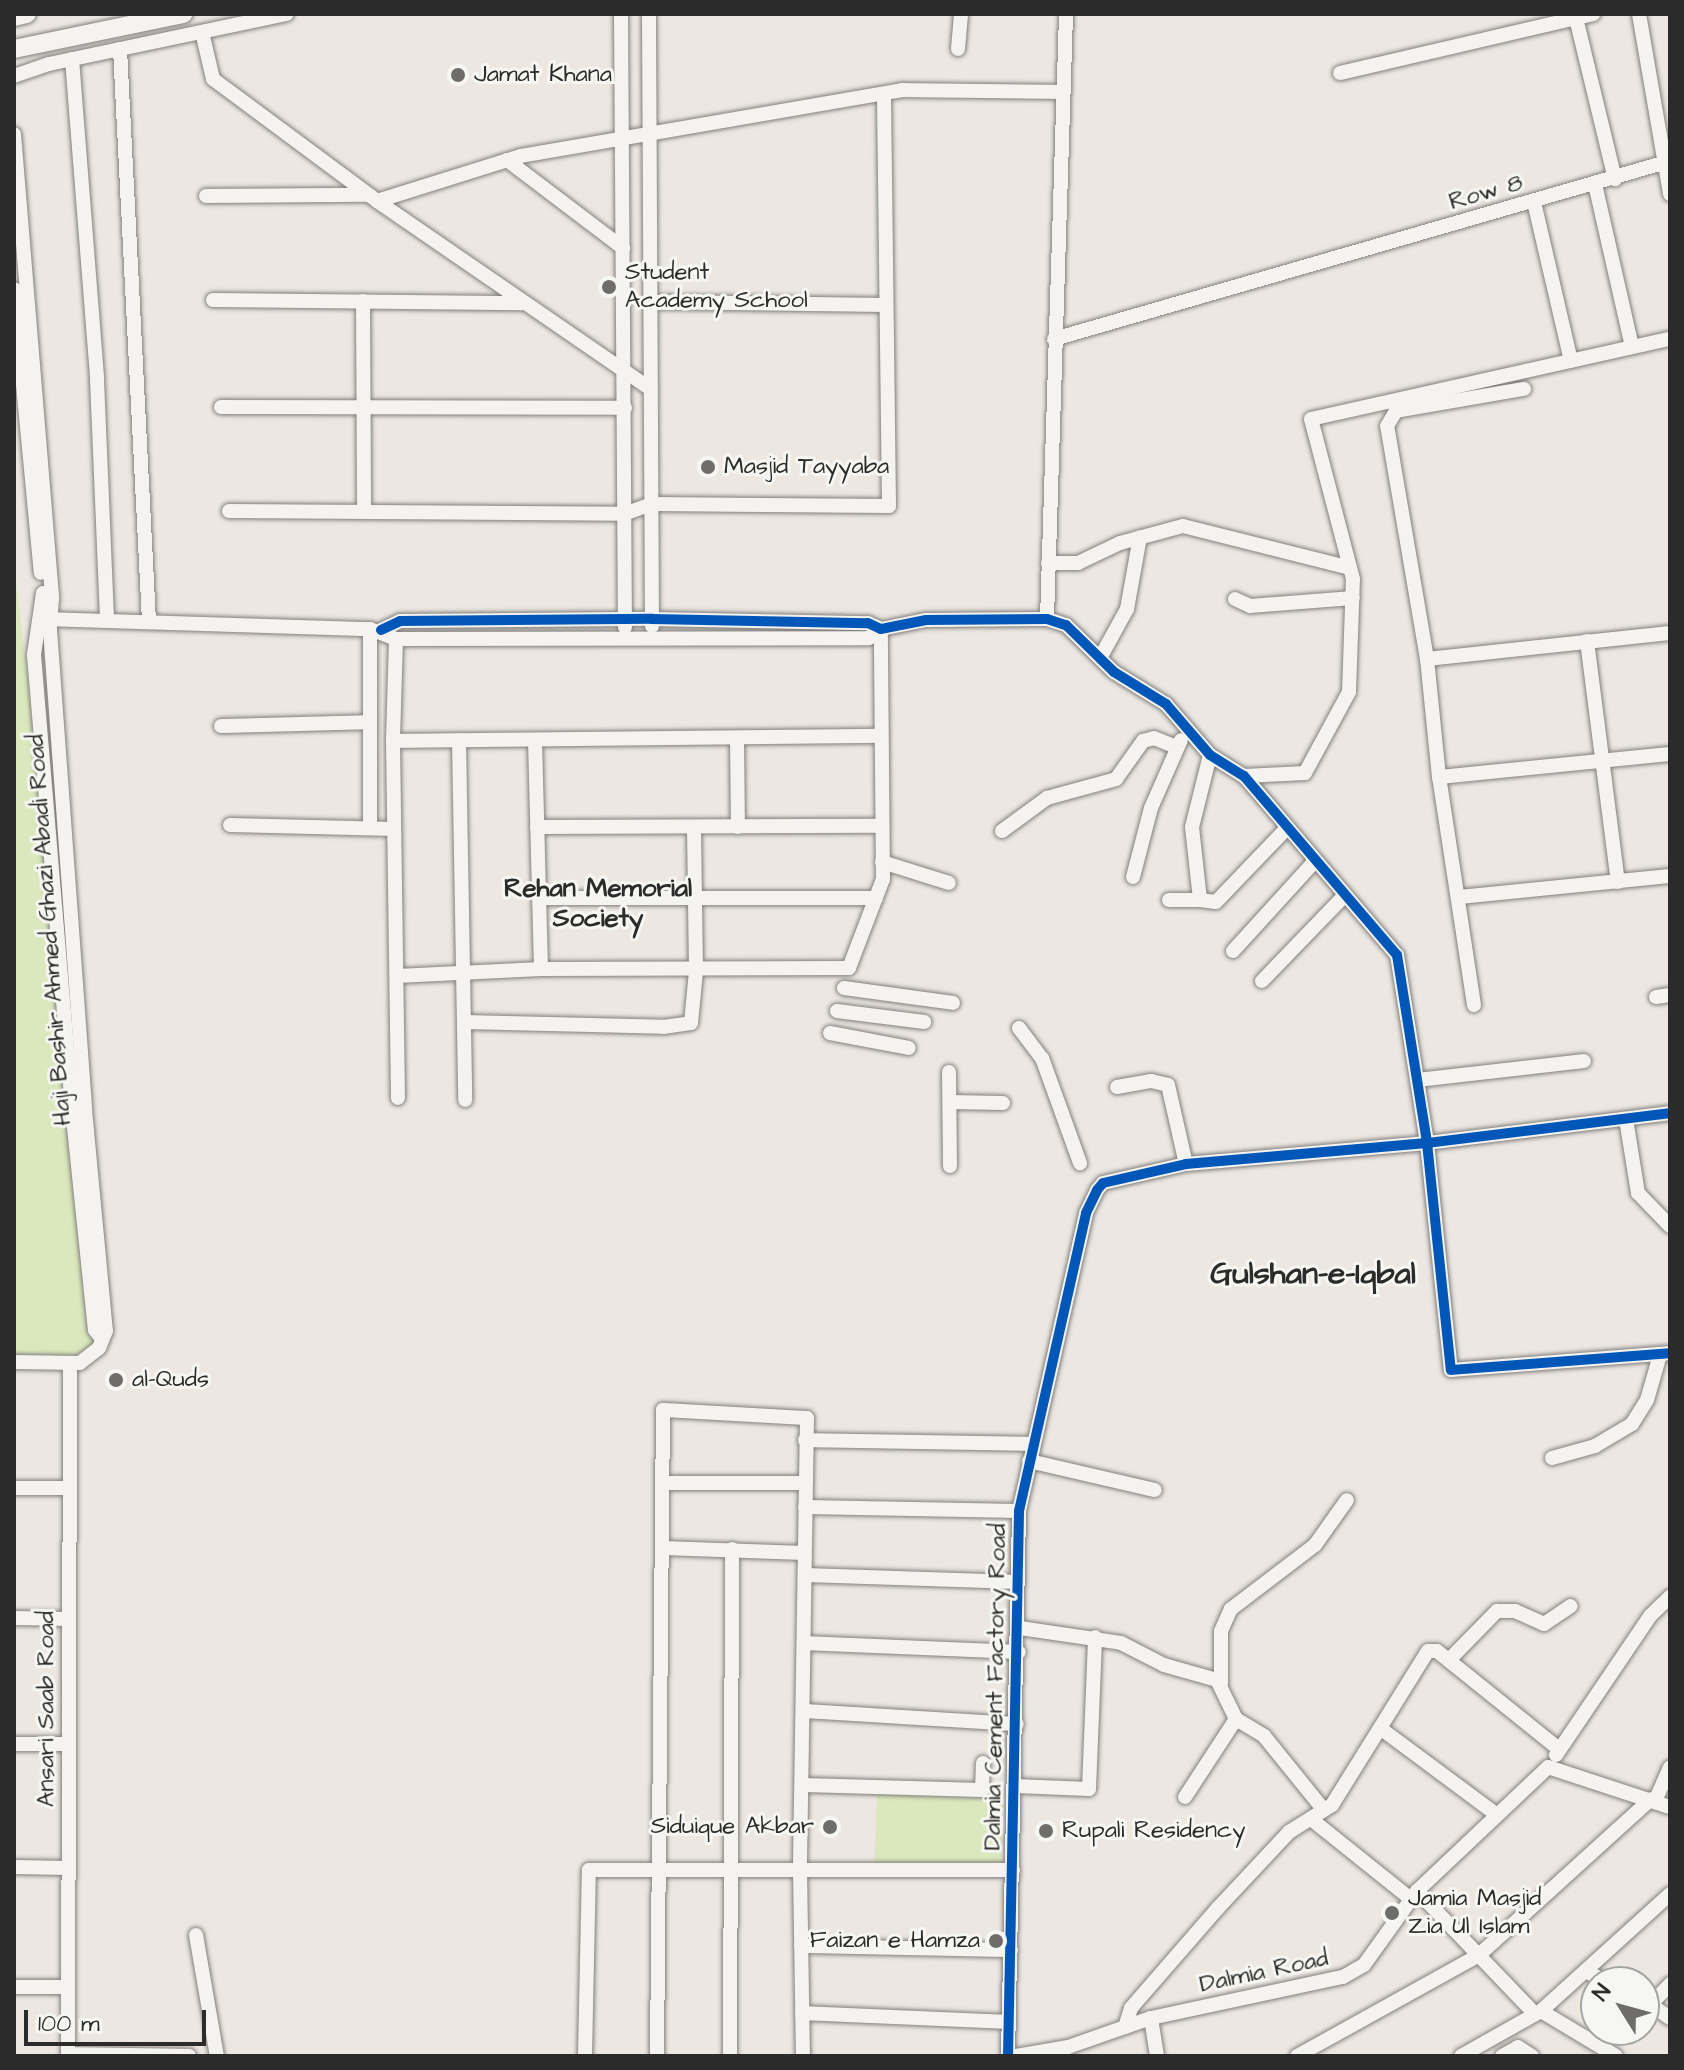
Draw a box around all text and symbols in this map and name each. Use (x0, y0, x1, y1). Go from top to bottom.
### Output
place label: Jamat Khana (474, 61, 612, 89)
marker: Jamat Khana (449, 66, 467, 84)
street label: Row 8 (1446, 169, 1526, 217)
place label: Student Academy School (625, 259, 808, 315)
marker: Student Academy School (600, 278, 618, 296)
place label: Masjid Tayyaba (724, 453, 889, 481)
marker: Masjid Tayyaba (699, 458, 717, 476)
street label: Haji Bashir Ahmed Ghazi Abadi Road (22, 733, 78, 1127)
district label: Rehan Memorial Society (504, 873, 692, 934)
district label: Gulshan-e-Iqbal (1210, 1255, 1416, 1293)
place label: al-Quds (132, 1366, 209, 1394)
marker: al-Quds (107, 1371, 125, 1389)
street label: Dalmia Cement Factory Road (979, 1523, 1013, 1851)
street label: Ansari Saab Road (33, 1611, 61, 1807)
place label: Siduique Akbar (651, 1813, 814, 1841)
place label: Rupali Residency (1062, 1817, 1245, 1845)
marker: Siduique Akbar (821, 1818, 839, 1836)
marker: Rupali Residency (1037, 1822, 1055, 1840)
place label: Jamia Masjid Zia Ul Islam (1408, 1885, 1541, 1941)
marker: Jamia Masjid Zia Ul Islam (1383, 1904, 1401, 1922)
place label: Faizan e Hamza (810, 1927, 980, 1955)
marker: Faizan e Hamza (987, 1932, 1005, 1950)
street label: Dalmia Road (1197, 1944, 1331, 2000)
north arrow (1580, 1966, 1660, 2046)
text: N (1585, 1978, 1619, 2007)
scale bar (28, 1994, 210, 2044)
text: 100 m (38, 2007, 100, 2041)

